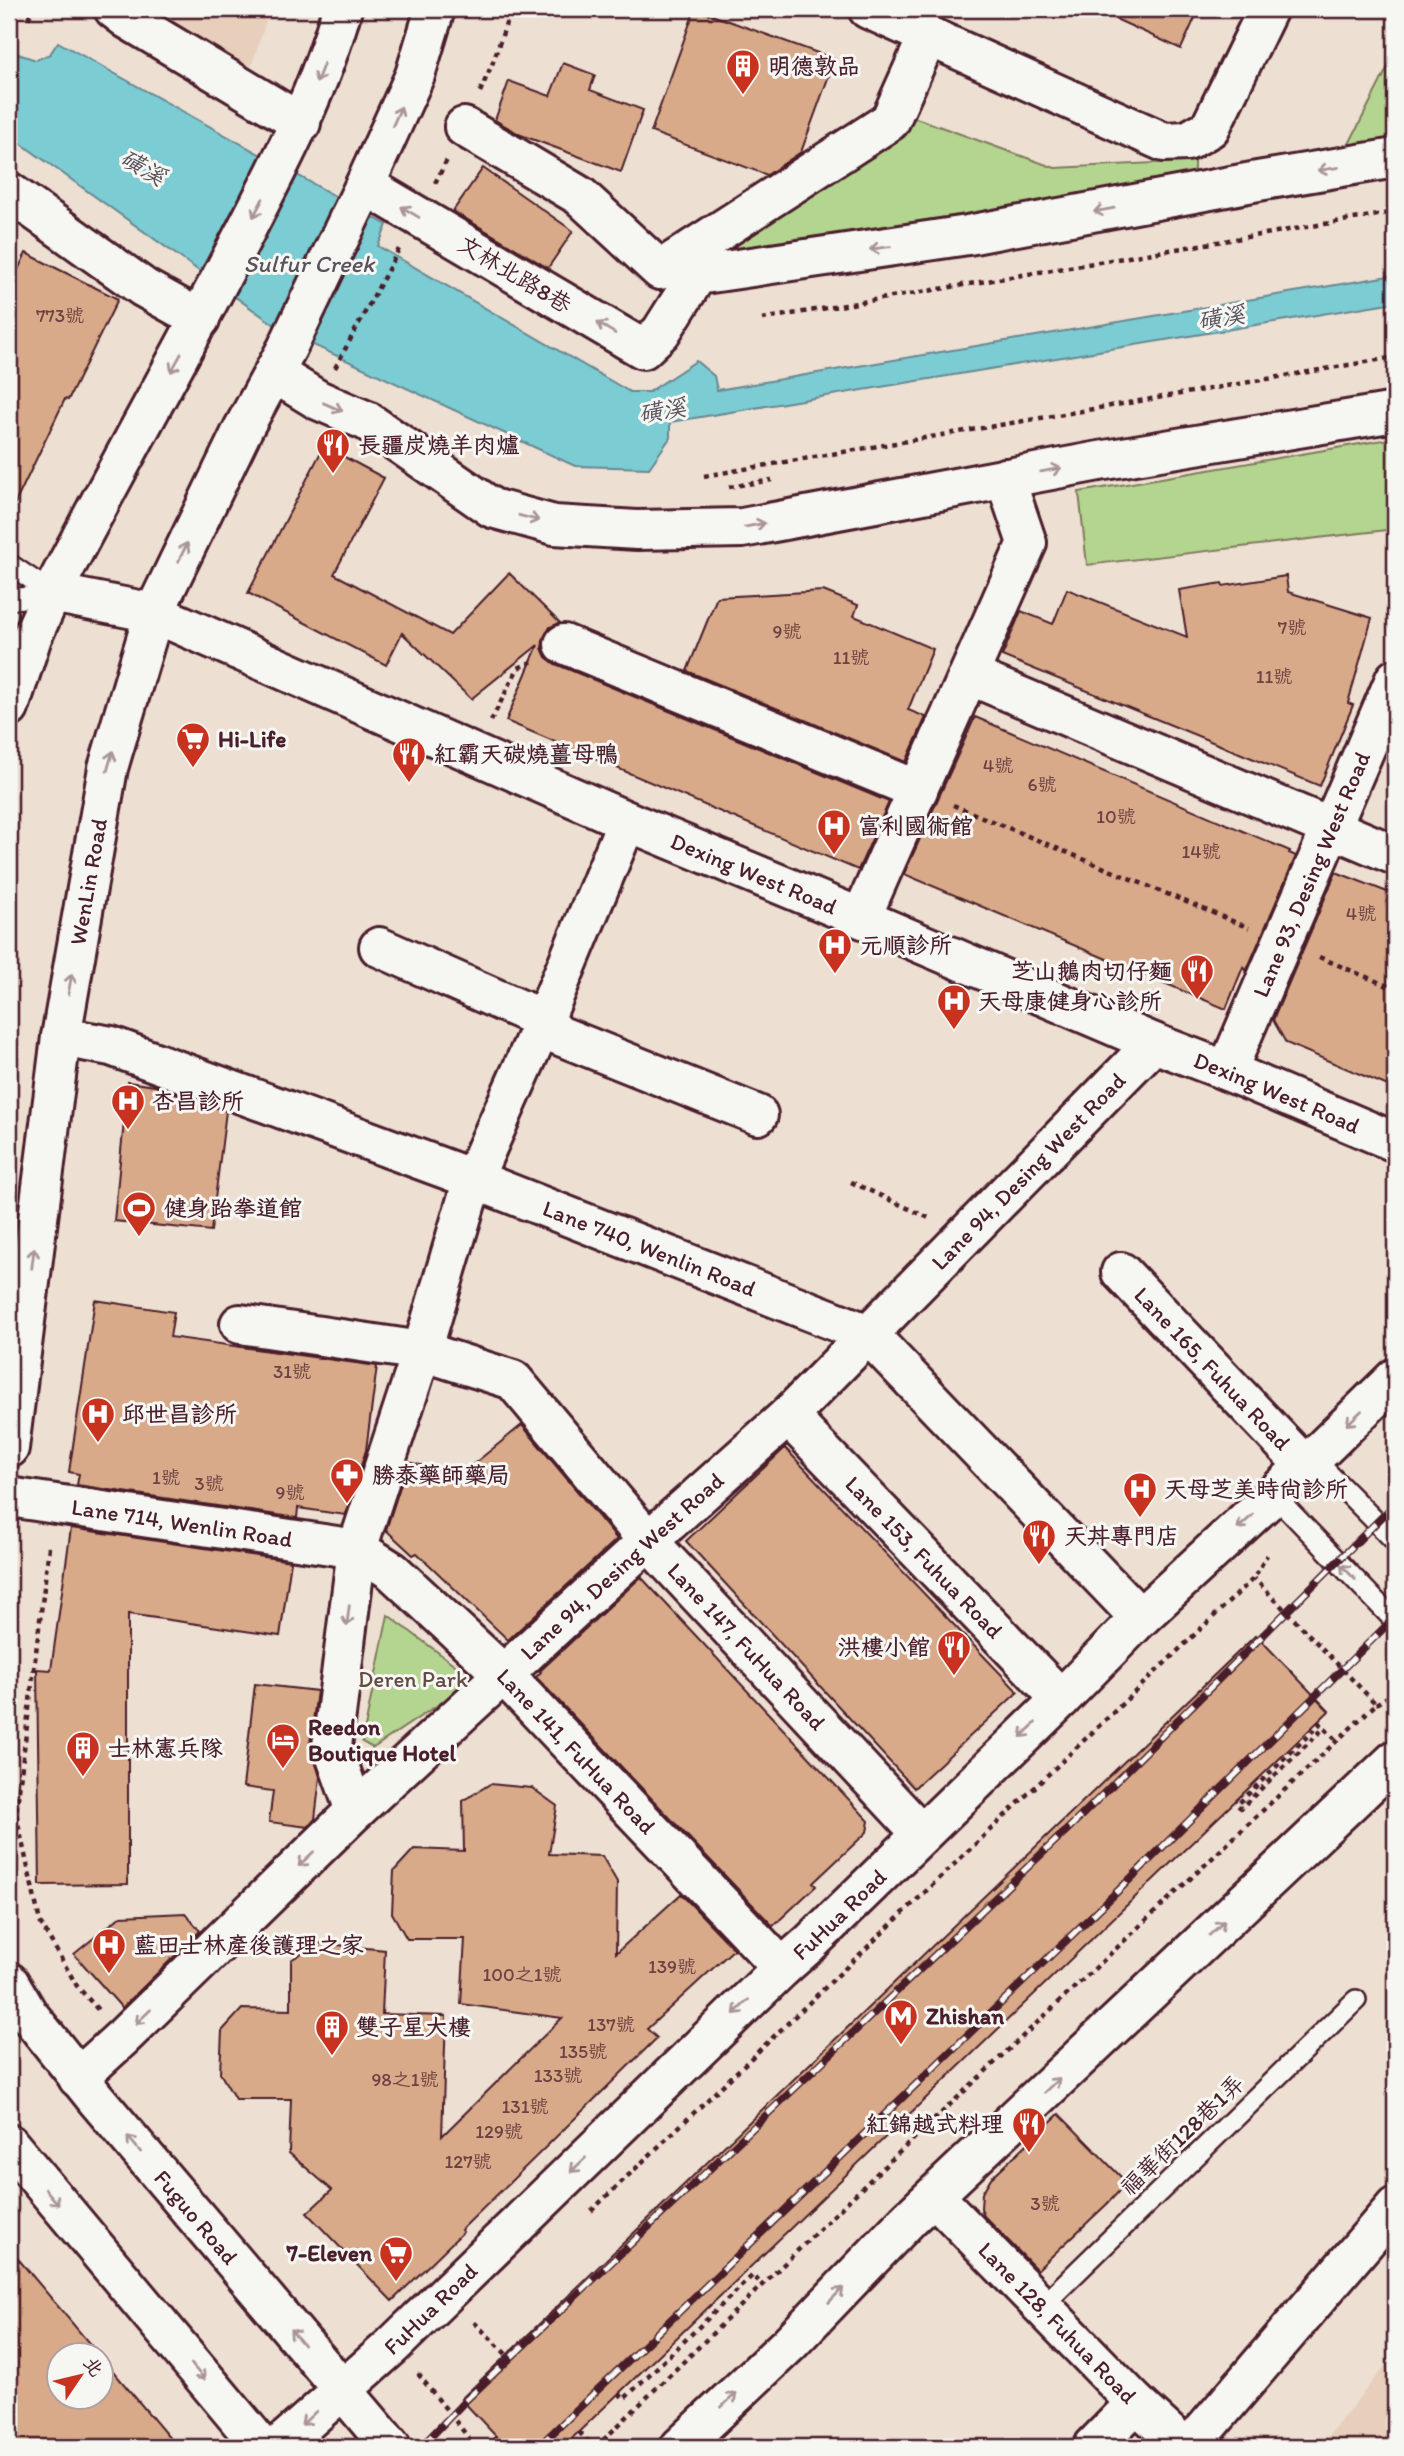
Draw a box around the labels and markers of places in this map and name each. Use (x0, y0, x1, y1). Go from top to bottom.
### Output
building icon: 明德敦品 (724, 47, 762, 96)
place label: 明德敦品 (768, 52, 860, 80)
restaurant icon: 長疆炭燒羊肉爐 (314, 426, 352, 475)
place label: 長疆炭燒羊肉爐 (358, 431, 520, 459)
supermarket icon: Hi-Life (174, 720, 212, 769)
place label: Hi-Life (218, 725, 286, 753)
restaurant icon: 紅霸天碳燒薑母鴨 (390, 735, 428, 784)
place label: 紅霸天碳燒薑母鴨 (434, 740, 618, 768)
hospital icon: 富利國術館 (815, 807, 853, 856)
place label: 富利國術館 (858, 812, 973, 840)
hospital icon: 元順診所 (816, 926, 854, 975)
place label: 元順診所 (860, 931, 952, 959)
restaurant icon: 芝山鵝肉切仔麵 (1178, 952, 1216, 1001)
place label: 芝山鵝肉切仔麵 (1011, 957, 1172, 985)
hospital icon: 天母康健身心診所 (935, 982, 973, 1031)
place label: 天母康健身心診所 (978, 987, 1162, 1015)
hospital icon: 杏昌診所 (109, 1082, 147, 1131)
place label: 杏昌診所 (152, 1087, 244, 1115)
sports icon: 健身跆拳道館 (120, 1189, 158, 1238)
place label: 健身跆拳道館 (164, 1194, 302, 1222)
hospital icon: 邱世昌診所 (79, 1395, 117, 1444)
place label: 邱世昌診所 (122, 1400, 237, 1428)
pharmacy icon: 勝泰藥師藥局 (328, 1456, 366, 1505)
place label: 勝泰藥師藥局 (372, 1461, 510, 1489)
hospital icon: 天母芝美時尚診所 (1121, 1470, 1159, 1519)
place label: 天母芝美時尚診所 (1164, 1475, 1348, 1503)
restaurant icon: 天丼專門店 (1020, 1517, 1058, 1566)
place label: 天丼專門店 (1064, 1522, 1179, 1550)
restaurant icon: 洪樓小館 (935, 1628, 973, 1677)
place label: 洪樓小館 (838, 1633, 930, 1661)
place label: Reedon Boutique Hotel (308, 1713, 456, 1767)
hotel icon: Reedon Boutique Hotel (264, 1721, 302, 1770)
building icon: 士林憲兵隊 (64, 1729, 102, 1778)
place label: 士林憲兵隊 (108, 1734, 223, 1762)
hospital icon: 藍田士林產後護理之家 (90, 1926, 128, 1975)
place label: 藍田士林產後護理之家 (134, 1931, 364, 1959)
metro station icon: Zhishan (882, 1997, 920, 2046)
place label: Zhishan (926, 2002, 1005, 2030)
building icon: 雙子星大樓 (313, 2008, 351, 2057)
place label: 雙子星大樓 (356, 2013, 471, 2041)
restaurant icon: 紅錦越式料理 (1010, 2105, 1048, 2154)
place label: 紅錦越式料理 (866, 2110, 1004, 2138)
supermarket icon: 7-Eleven (377, 2234, 415, 2283)
place label: 7-Eleven (286, 2239, 373, 2267)

